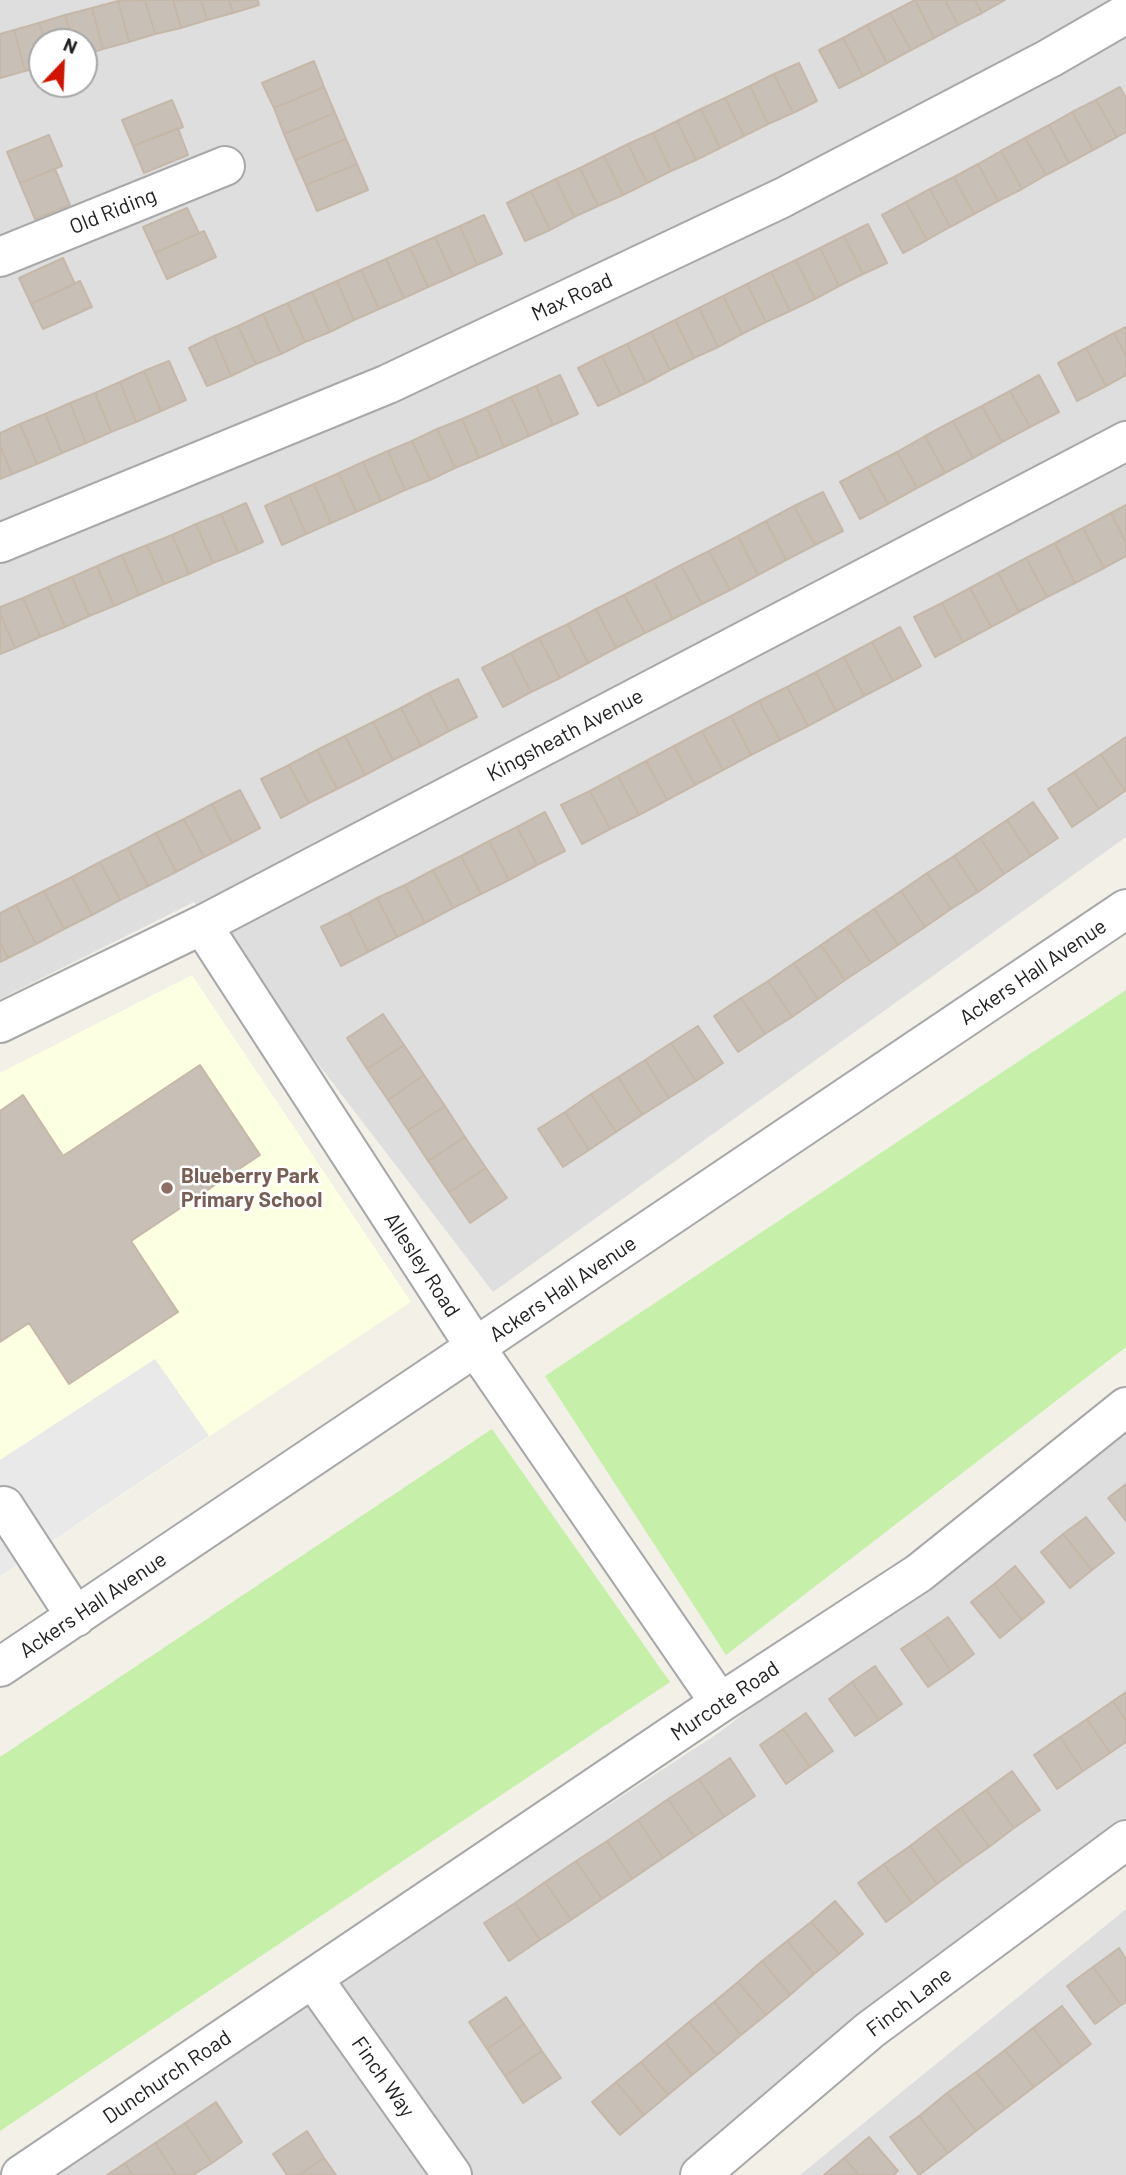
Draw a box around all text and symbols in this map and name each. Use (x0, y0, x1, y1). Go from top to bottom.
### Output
north arrow (28, 28, 98, 98)
text: N (60, 32, 81, 58)
street label: Old Riding (66, 182, 160, 240)
street label: Max Road (528, 267, 616, 327)
street label: Kingsheath Avenue (482, 683, 648, 787)
street label: Ackers Hall Avenue (955, 914, 1111, 1030)
place label: Blueberry Park Primary School (181, 1163, 322, 1213)
marker: Blueberry Park Primary School (159, 1180, 175, 1196)
street label: Allesley Road (379, 1208, 465, 1322)
street label: Ackers Hall Avenue (485, 1231, 641, 1347)
street label: Ackers Hall Avenue (15, 1547, 171, 1663)
street label: Murcote Road (666, 1656, 784, 1746)
street label: Finch Lane (862, 1962, 956, 2042)
street label: Dunchurch Road (98, 2025, 236, 2129)
street label: Finch Way (346, 2032, 420, 2122)

